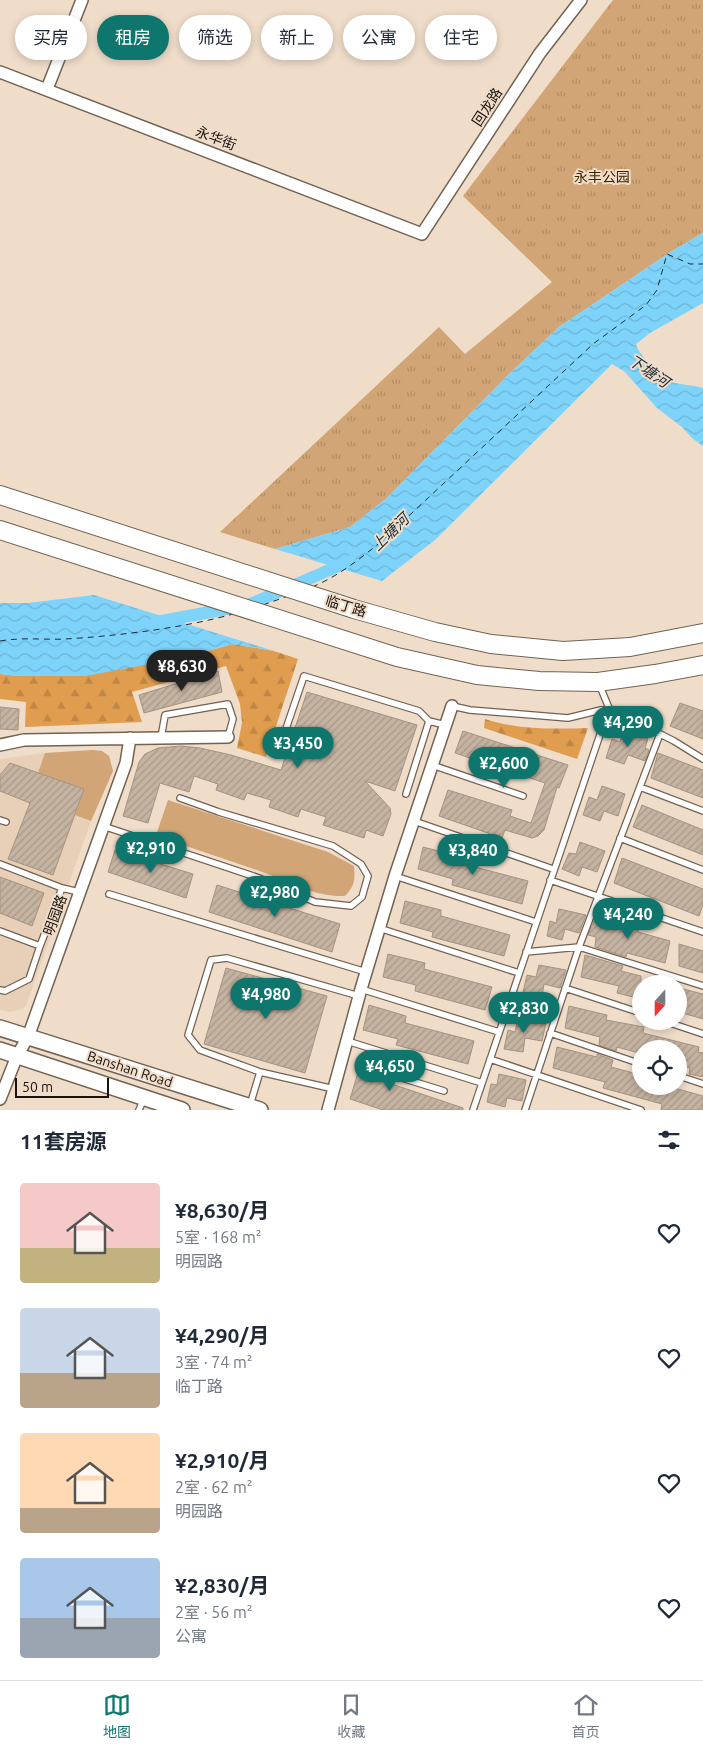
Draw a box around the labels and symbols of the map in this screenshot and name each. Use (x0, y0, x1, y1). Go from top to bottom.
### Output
street label: 回龙路 (469, 85, 505, 129)
street label: 永华街 (194, 123, 238, 153)
park label: 永丰公园 (574, 169, 630, 185)
water label: 下塘河 (626, 351, 675, 392)
water label: 上塘河 (368, 508, 414, 554)
street label: 临丁路 (324, 592, 368, 620)
pin: ¥8,630 (141, 650, 223, 692)
pin: ¥4,290 (587, 706, 669, 748)
pin: ¥3,450 (257, 726, 339, 769)
pin: ¥2,600 (463, 746, 545, 789)
pin: ¥2,910 (110, 832, 192, 874)
pin: ¥3,840 (432, 834, 514, 876)
pin: ¥2,980 (234, 876, 316, 918)
street label: 明园路 (40, 893, 70, 937)
pin: ¥4,240 (587, 898, 669, 940)
north arrow (632, 975, 688, 1030)
pin: ¥4,980 (225, 978, 307, 1020)
pin: ¥2,830 (483, 992, 565, 1034)
street label: Banshan Road (85, 1048, 175, 1090)
pin: ¥4,650 (349, 1050, 431, 1092)
scale bar (15, 1075, 109, 1098)

